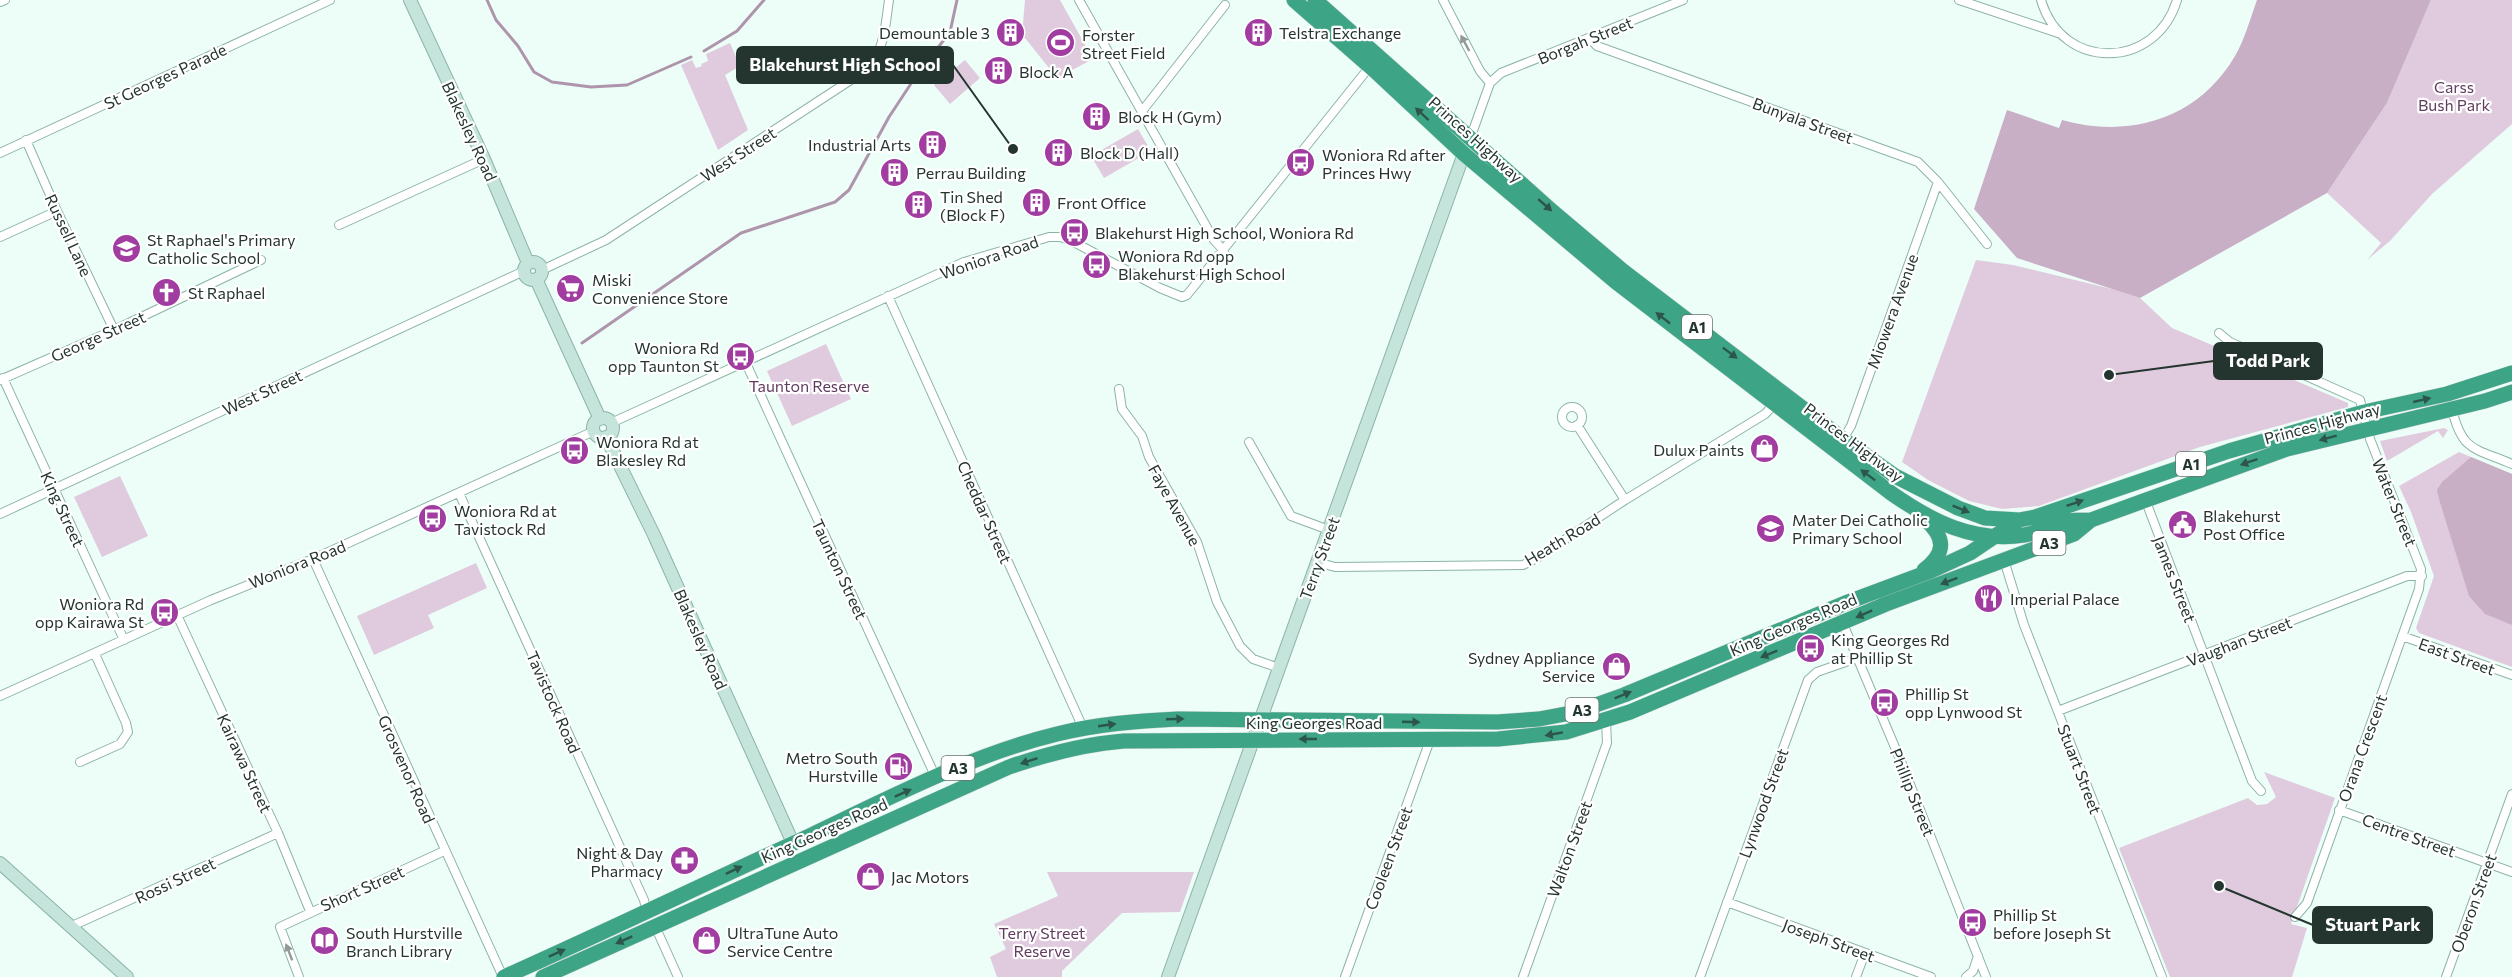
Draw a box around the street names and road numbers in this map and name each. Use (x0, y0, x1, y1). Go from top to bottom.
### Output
street label: Borgah Street (1535, 12, 1636, 68)
street label: St Georges Parade (101, 39, 229, 113)
street label: Blakesley Road (439, 78, 501, 184)
street label: Princes Highway (1425, 92, 1527, 186)
street label: Bunyala Street (1750, 93, 1856, 147)
street label: West Street (697, 122, 779, 185)
street label: Russell Lane (42, 191, 96, 279)
street label: Woniora Road (937, 231, 1041, 283)
street label: Miowera Avenue (1862, 251, 1922, 371)
street label: George Street (48, 307, 149, 365)
road number: A1 (1682, 315, 1712, 339)
street label: West Street (219, 365, 305, 419)
street label: Princes Highway (2262, 398, 2382, 448)
street label: Princes Highway (1801, 399, 1907, 485)
road number: A1 (2176, 452, 2206, 476)
street label: Water Street (2369, 455, 2421, 549)
street label: Cheddar Street (954, 458, 1016, 567)
street label: Faye Avenue (1145, 461, 1205, 549)
street label: King Street (37, 468, 89, 550)
street label: Heath Road (1521, 509, 1603, 569)
street label: Terry Street (1295, 514, 1343, 602)
street label: Taunton Street (808, 516, 872, 623)
road number: A3 (2032, 531, 2066, 555)
street label: James Street (2150, 533, 2200, 625)
street label: Woniora Road (246, 536, 348, 592)
street label: Blakesley Road (670, 586, 732, 692)
street label: King Georges Road (1726, 589, 1860, 659)
street label: Vaughan Street (2184, 612, 2295, 670)
street label: East Street (2416, 633, 2498, 679)
street label: Tavistock Road (523, 648, 585, 756)
street label: Orana Crescent (2334, 691, 2390, 804)
road number: A3 (1566, 698, 1598, 722)
street label: Kairawa Street (214, 711, 276, 816)
street label: Grosvenor Road (375, 712, 439, 826)
street label: King Georges Road (1246, 713, 1382, 732)
street label: Stuart Street (2054, 722, 2106, 817)
street label: Lynwood Street (1734, 745, 1792, 860)
street label: Phillip Street (1887, 745, 1939, 839)
road number: A3 (942, 756, 974, 780)
street label: King Georges Road (758, 794, 890, 866)
street label: Walton Street (1543, 798, 1595, 900)
street label: Cooleen Street (1361, 803, 1416, 912)
street label: Centre Street (2360, 809, 2459, 861)
street label: Oberon Street (2446, 850, 2500, 955)
street label: Rossi Street (132, 853, 219, 907)
street label: Short Street (317, 861, 407, 915)
street label: Joseph Street (1780, 915, 1878, 966)

